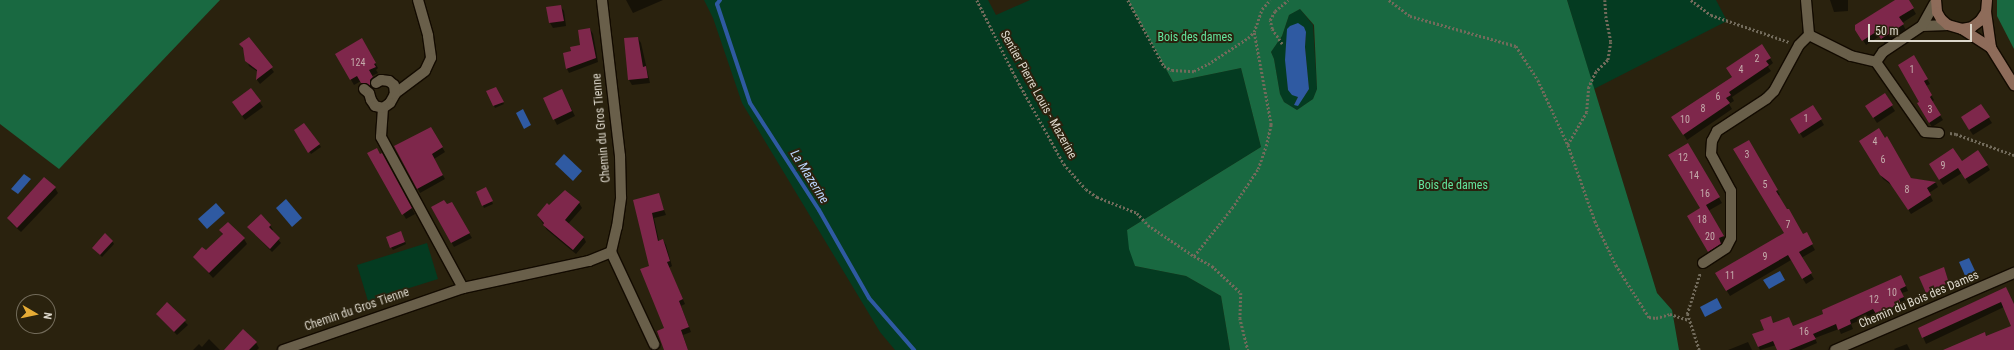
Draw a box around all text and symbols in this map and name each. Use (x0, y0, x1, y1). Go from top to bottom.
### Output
scale bar (1870, 16, 1974, 42)
text: 50 m (1875, 24, 1899, 38)
street label: Sentier Pierre Louis - Mazerine (997, 28, 1079, 162)
park label: Bois des dames (1157, 31, 1233, 45)
house number: 2 (1755, 53, 1759, 65)
house number: 124 (351, 57, 365, 69)
house number: 4 (1739, 64, 1743, 76)
house number: 1 (1910, 64, 1914, 76)
street label: Chemin du Gros Tienne (590, 73, 614, 183)
house number: 6 (1716, 91, 1720, 103)
house number: 8 (1701, 103, 1705, 115)
house number: 3 (1928, 104, 1932, 116)
house number: 1 (1804, 113, 1808, 125)
house number: 10 (1680, 114, 1690, 126)
house number: 4 (1873, 136, 1877, 148)
water label: La Mazerine (786, 147, 832, 207)
house number: 3 (1745, 149, 1749, 161)
house number: 12 (1678, 152, 1688, 164)
house number: 6 (1881, 154, 1885, 166)
house number: 9 (1941, 160, 1945, 172)
house number: 14 (1689, 170, 1699, 182)
park label: Bois de dames (1418, 179, 1488, 193)
house number: 5 (1763, 179, 1767, 191)
house number: 8 (1905, 184, 1909, 196)
house number: 16 (1700, 188, 1710, 200)
house number: 18 (1697, 214, 1707, 226)
house number: 7 (1786, 219, 1790, 231)
house number: 20 (1705, 231, 1715, 243)
house number: 9 (1763, 251, 1767, 263)
street label: Chemin du Bois des Dames (1857, 268, 1981, 332)
house number: 11 (1725, 270, 1735, 282)
street label: Chemin du Gros Tienne (303, 285, 411, 335)
house number: 10 (1887, 287, 1897, 299)
north arrow (16, 294, 56, 334)
house number: 12 (1869, 294, 1879, 306)
text: N (40, 311, 54, 320)
house number: 16 (1799, 326, 1809, 338)

